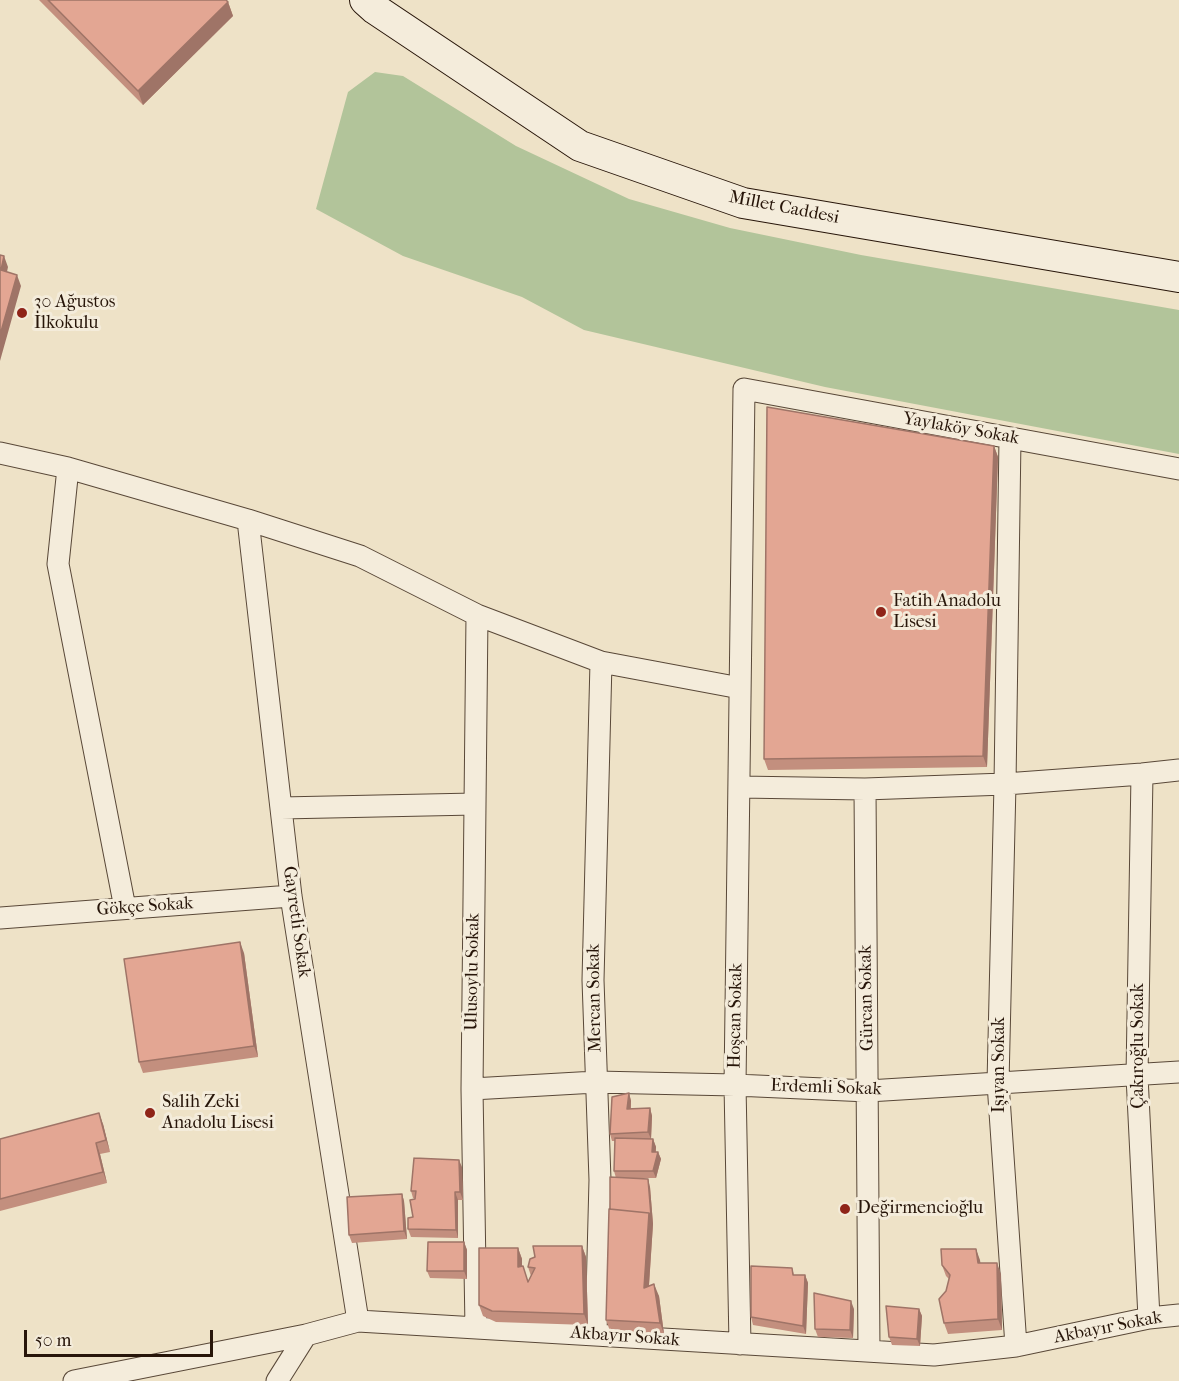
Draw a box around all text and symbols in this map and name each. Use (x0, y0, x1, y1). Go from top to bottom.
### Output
street label: Millet Caddesi (727, 187, 841, 229)
place label: 30 Ağustos İlkokulu (34, 292, 115, 334)
marker: 30 Ağustos İlkokulu (15, 306, 29, 320)
street label: Yaylaköy Sokak (901, 408, 1021, 450)
place label: Fatih Anadolu Lisesi (893, 591, 1001, 634)
marker: Fatih Anadolu Lisesi (874, 605, 888, 619)
street label: Gayretli Sokak (277, 865, 315, 979)
street label: Gökçe Sokak (96, 893, 194, 921)
street label: Ulusoylu Sokak (461, 913, 485, 1031)
street label: Mercan Sokak (583, 944, 607, 1052)
street label: Gürcan Sokak (855, 945, 879, 1051)
street label: Hoşcan Sokak (724, 963, 748, 1069)
street label: Çakıroğlu Sokak (1128, 983, 1150, 1109)
street label: Işıyan Sokak (989, 1017, 1011, 1113)
street label: Erdemli Sokak (770, 1075, 882, 1101)
place label: Salih Zeki Anadolu Lisesi (162, 1092, 274, 1134)
marker: Salih Zeki Anadolu Lisesi (143, 1106, 157, 1120)
place label: Değirmencioğlu (857, 1198, 983, 1220)
marker: Değirmencioğlu (838, 1202, 852, 1216)
street label: Akbayır Sokak (1052, 1307, 1164, 1349)
scale bar (27, 1318, 216, 1356)
street label: Akbayır Sokak (569, 1322, 681, 1352)
text: 50 m (35, 1330, 71, 1351)

